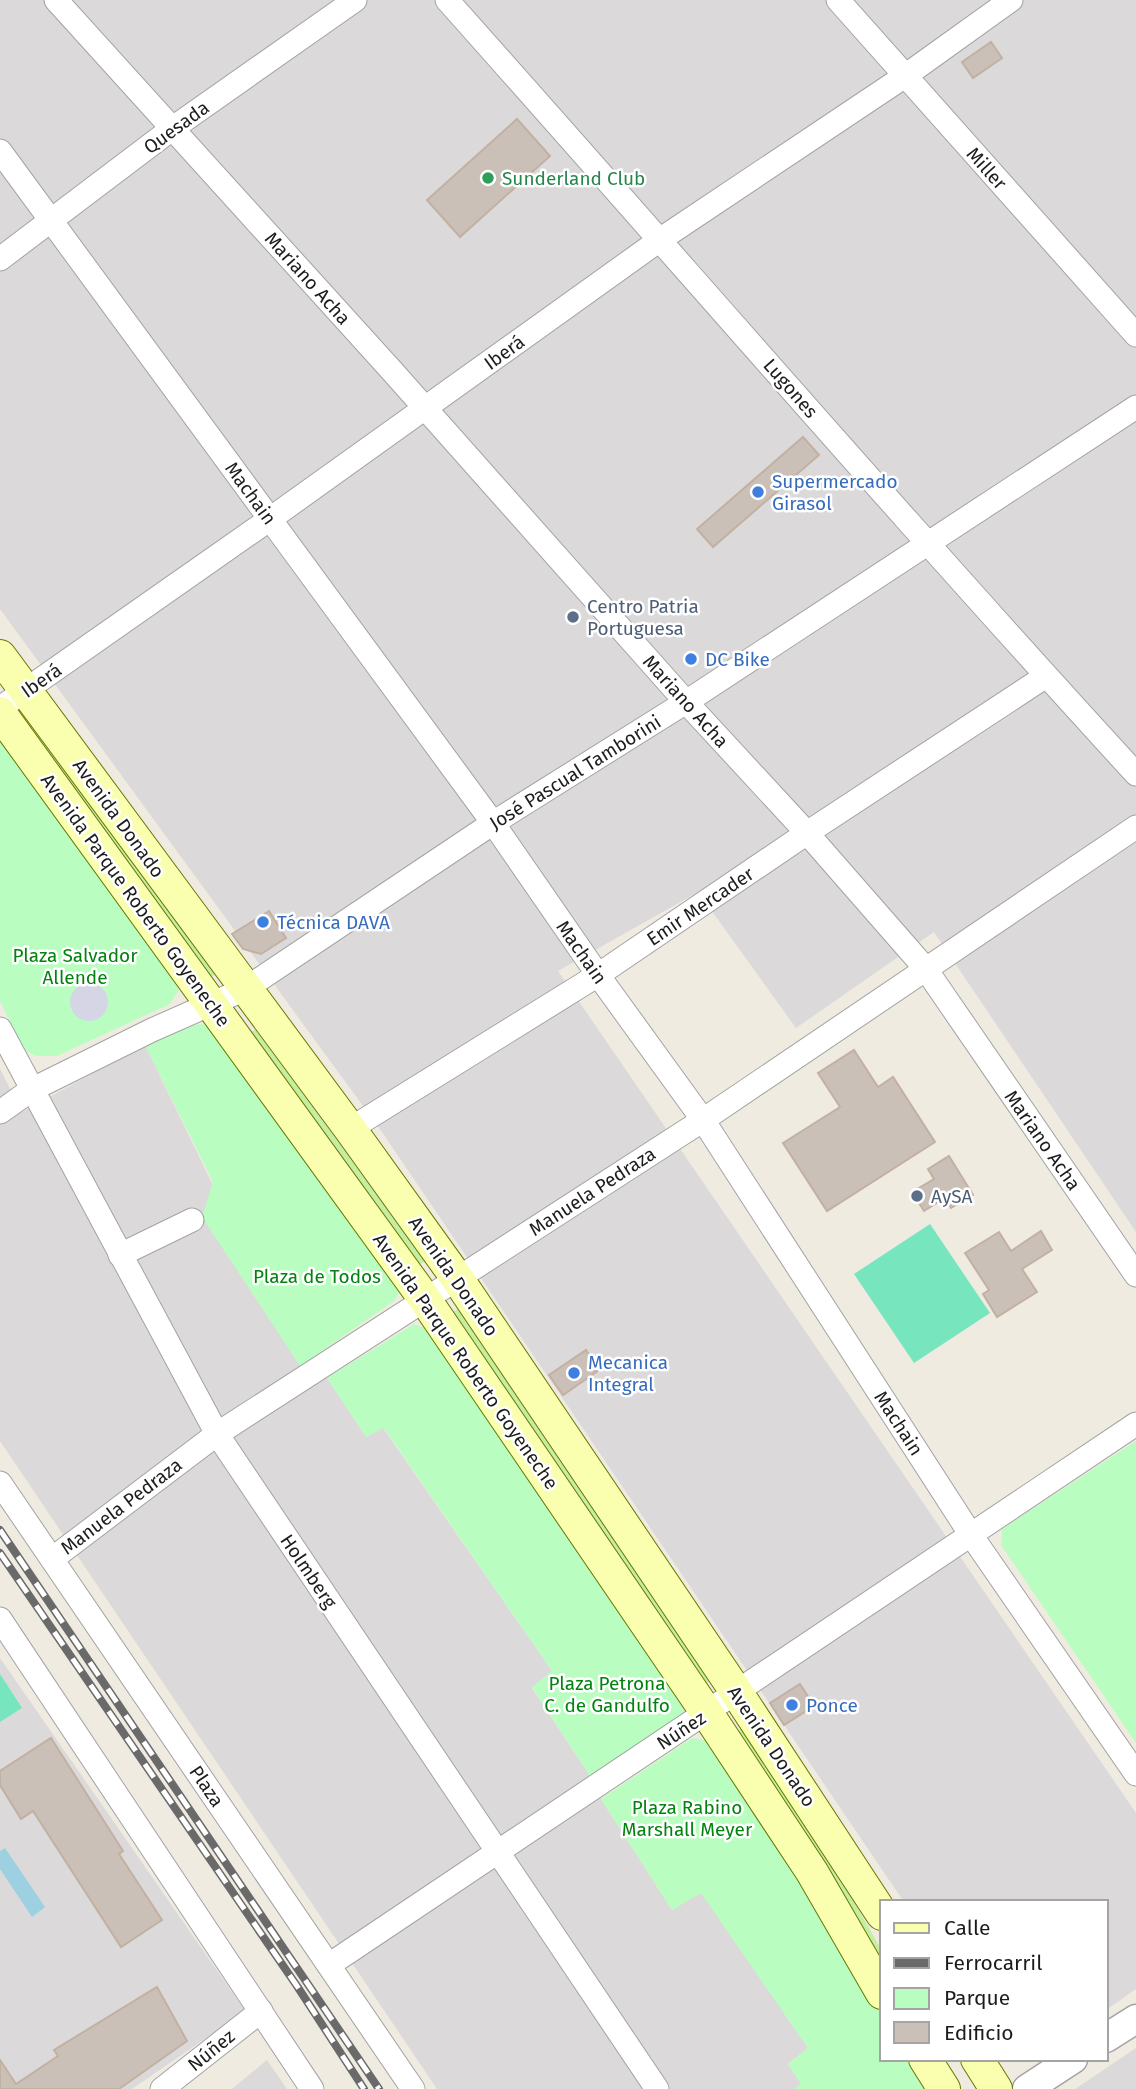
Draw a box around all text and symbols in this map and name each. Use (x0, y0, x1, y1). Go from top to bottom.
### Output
street label: Quesada (139, 96, 213, 159)
street label: Miller (962, 142, 1012, 195)
place label: Sunderland Club (502, 167, 645, 190)
marker: Sunderland Club (480, 170, 496, 186)
street label: Mariano Acha (260, 227, 355, 329)
street label: Iberá (480, 330, 529, 375)
street label: Lugones (759, 354, 823, 423)
street label: Machain (220, 457, 281, 529)
place label: Supermercado Girasol (772, 470, 897, 515)
marker: Supermercado Girasol (750, 484, 766, 500)
place label: Centro Patria Portuguesa (587, 595, 699, 640)
marker: Centro Patria Portuguesa (565, 609, 581, 625)
place label: DC Bike (705, 648, 770, 671)
street label: Mariano Acha (638, 650, 733, 752)
marker: DC Bike (683, 651, 699, 667)
street label: Iberá (17, 658, 66, 703)
street label: José Pascual Tamborini (485, 710, 665, 835)
street label: Avenida Donado (68, 754, 169, 882)
street label: Avenida Parque Roberto Goyeneche (36, 769, 235, 1031)
street label: Emir Mercader (642, 862, 759, 951)
place label: Técnica DAVA (277, 911, 390, 934)
marker: Técnica DAVA (255, 914, 271, 930)
street label: Machain (551, 916, 612, 988)
park label: Plaza Salvador Allende (12, 944, 138, 989)
street label: Mariano Acha (1000, 1086, 1086, 1195)
street label: Manuela Pedraza (525, 1142, 660, 1241)
place label: AySA (931, 1185, 972, 1208)
marker: AySA (909, 1188, 925, 1204)
street label: Avenida Donado (404, 1212, 503, 1341)
street label: Avenida Parque Roberto Goyeneche (368, 1229, 563, 1494)
park label: Plaza de Todos (253, 1265, 381, 1288)
place label: Mecanica Integral (588, 1351, 668, 1396)
marker: Mecanica Integral (566, 1365, 582, 1381)
street label: Machain (869, 1387, 928, 1460)
street label: Manuela Pedraza (56, 1453, 187, 1560)
street label: Holmberg (275, 1530, 342, 1613)
park label: Plaza Petrona C. de Gandulfo (544, 1672, 670, 1717)
street label: Avenida Donado (723, 1681, 821, 1811)
place label: Ponce (806, 1694, 858, 1717)
marker: Ponce (784, 1697, 800, 1713)
street label: Núñez (652, 1706, 710, 1755)
street label: Plaza (184, 1761, 229, 1811)
park label: Plaza Rabino Marshall Meyer (622, 1796, 753, 1841)
legend (880, 1900, 1108, 2061)
text: Calle (944, 1915, 990, 1941)
text: Ferrocarril (944, 1950, 1042, 1976)
text: Parque (944, 1985, 1010, 2011)
text: Edificio (944, 2020, 1014, 2046)
street label: Núñez (183, 2025, 239, 2076)

